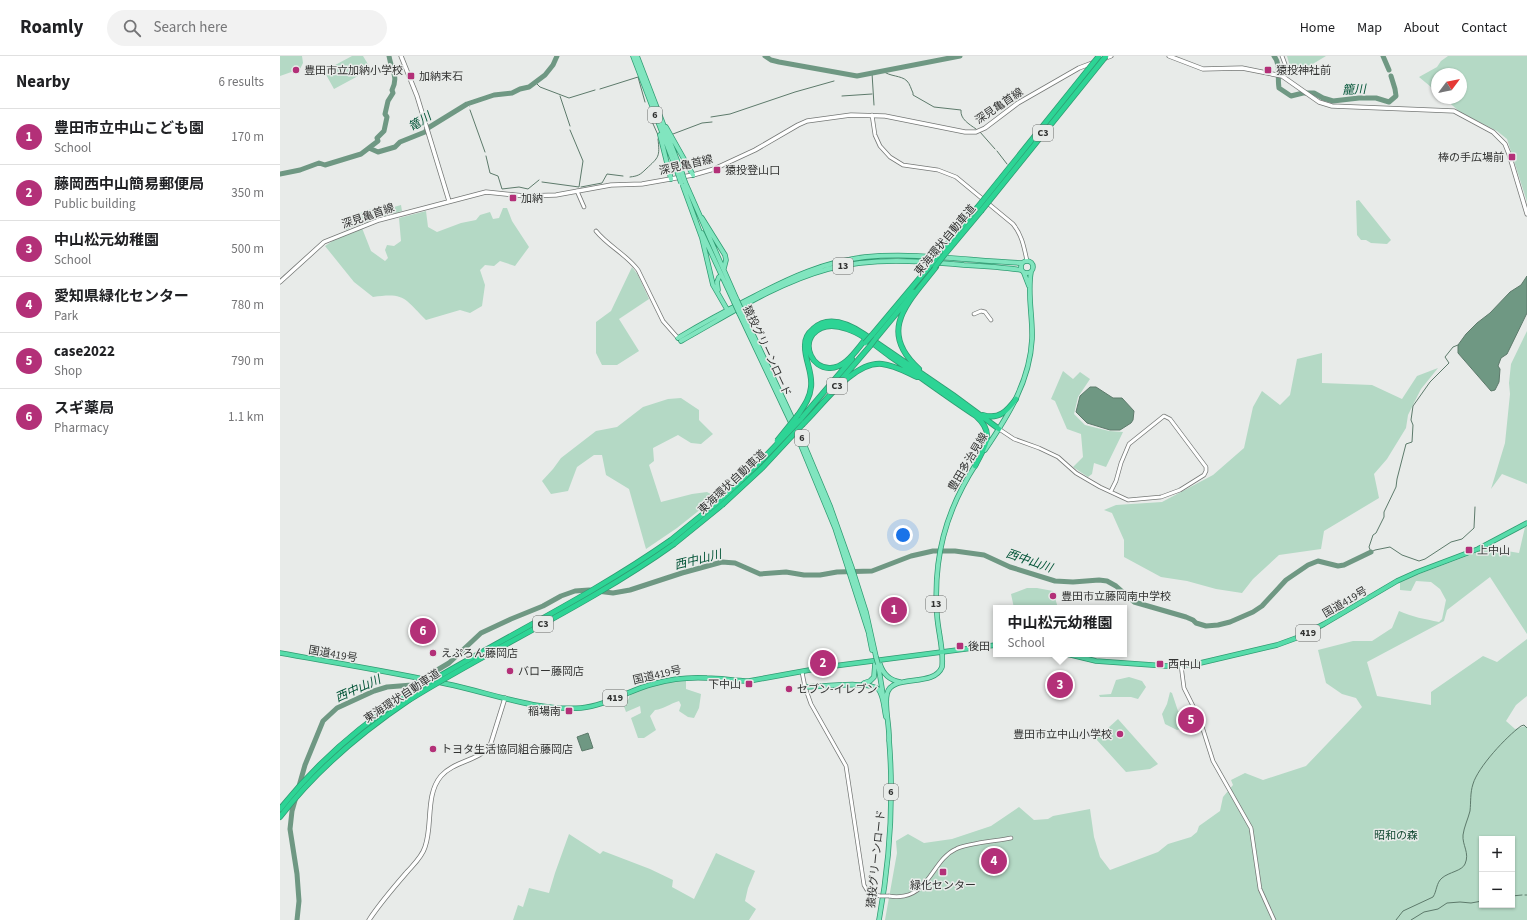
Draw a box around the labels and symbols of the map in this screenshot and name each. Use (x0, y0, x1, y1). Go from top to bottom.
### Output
place label: 豊田市立加納小学校 (304, 63, 403, 78)
place label: 猿投神社前 (1276, 63, 1331, 78)
marker: 豊田市立加納小学校 (291, 65, 301, 75)
marker: 猿投神社前 (1263, 65, 1273, 75)
north arrow (1431, 68, 1467, 104)
place label: 加納末石 (419, 69, 463, 84)
marker: 加納末石 (406, 71, 416, 81)
water label: 籠川 (1342, 81, 1368, 99)
street label: 深見亀首線 (972, 84, 1026, 128)
water label: 篭川 (405, 107, 436, 136)
road number: 6 (648, 107, 662, 123)
road number: C3 (1033, 125, 1053, 141)
place label: 棒の手広場前 (1438, 150, 1504, 165)
street label: 深見亀首線 (658, 152, 714, 178)
marker: 棒の手広場前 (1507, 152, 1517, 162)
place label: 猿投登山口 (725, 163, 780, 178)
marker: 猿投登山口 (712, 165, 722, 175)
place label: 加納 (521, 191, 543, 206)
marker: 加納 (508, 193, 518, 203)
street label: 深見亀首線 (340, 200, 396, 232)
street label: 東海環状自動車道 (911, 201, 979, 279)
road number: 13 (833, 258, 853, 274)
street label: 猿投グリーンロード (739, 303, 795, 399)
road number: C3 (827, 378, 847, 394)
road number: 6 (795, 430, 809, 446)
street label: 豊田多治見線 (945, 430, 991, 494)
street label: 東海環状自動車道 (695, 447, 769, 517)
your location (893, 525, 913, 545)
place label: 上中山 (1477, 543, 1510, 558)
water label: 西中山川 (673, 545, 725, 574)
water label: 西中山川 (1004, 545, 1056, 577)
marker: 上中山 (1464, 545, 1474, 555)
street label: 国道419号 (1320, 583, 1370, 621)
place label: 豊田市立藤岡南中学校 (1061, 589, 1171, 604)
marker: 豊田市立藤岡南中学校 (1048, 591, 1058, 601)
pin: 1 (881, 595, 907, 625)
road number: 13 (926, 596, 946, 612)
pin: 6 (410, 616, 436, 646)
road number: C3 (533, 616, 553, 632)
road number: 419 (1296, 625, 1320, 641)
place label: 後田 (968, 639, 990, 654)
marker: 後田 (955, 641, 965, 651)
street label: 国道419号 (307, 642, 359, 666)
place label: えぷろん藤岡店 (441, 646, 518, 661)
marker: えぷろん藤岡店 (428, 648, 438, 658)
pin: 2 (810, 648, 836, 678)
place label: 西中山 (1168, 657, 1201, 672)
marker: 西中山 (1155, 659, 1165, 669)
street label: 国道419号 (631, 662, 683, 688)
place label: バロー藤岡店 (518, 664, 584, 679)
street label: 東海環状自動車道 (361, 666, 443, 726)
marker: バロー藤岡店 (505, 666, 515, 676)
pin: 3 (1047, 670, 1073, 700)
water label: 西中山川 (333, 671, 385, 707)
place label: 下中山 (708, 677, 741, 692)
marker: 下中山 (744, 679, 754, 689)
place label: セブン-イレブン (797, 682, 877, 697)
marker: セブン-イレブン (784, 684, 794, 694)
road number: 419 (603, 690, 627, 706)
place label: 稲場南 (528, 704, 561, 719)
pin: 5 (1178, 705, 1204, 735)
marker: 稲場南 (564, 706, 574, 716)
place label: 豊田市立中山小学校 (1013, 727, 1112, 742)
marker: 豊田市立中山小学校 (1115, 729, 1125, 739)
place label: トヨタ生活協同組合藤岡店 (441, 742, 573, 757)
marker: トヨタ生活協同組合藤岡店 (428, 744, 438, 754)
road number: 6 (884, 784, 898, 800)
street label: 猿投グリーンロード (863, 809, 889, 909)
park label: 昭和の森 (1374, 828, 1418, 843)
pin: 4 (981, 846, 1007, 876)
marker: 緑化センター (938, 867, 948, 877)
place label: 緑化センター (910, 878, 976, 893)

